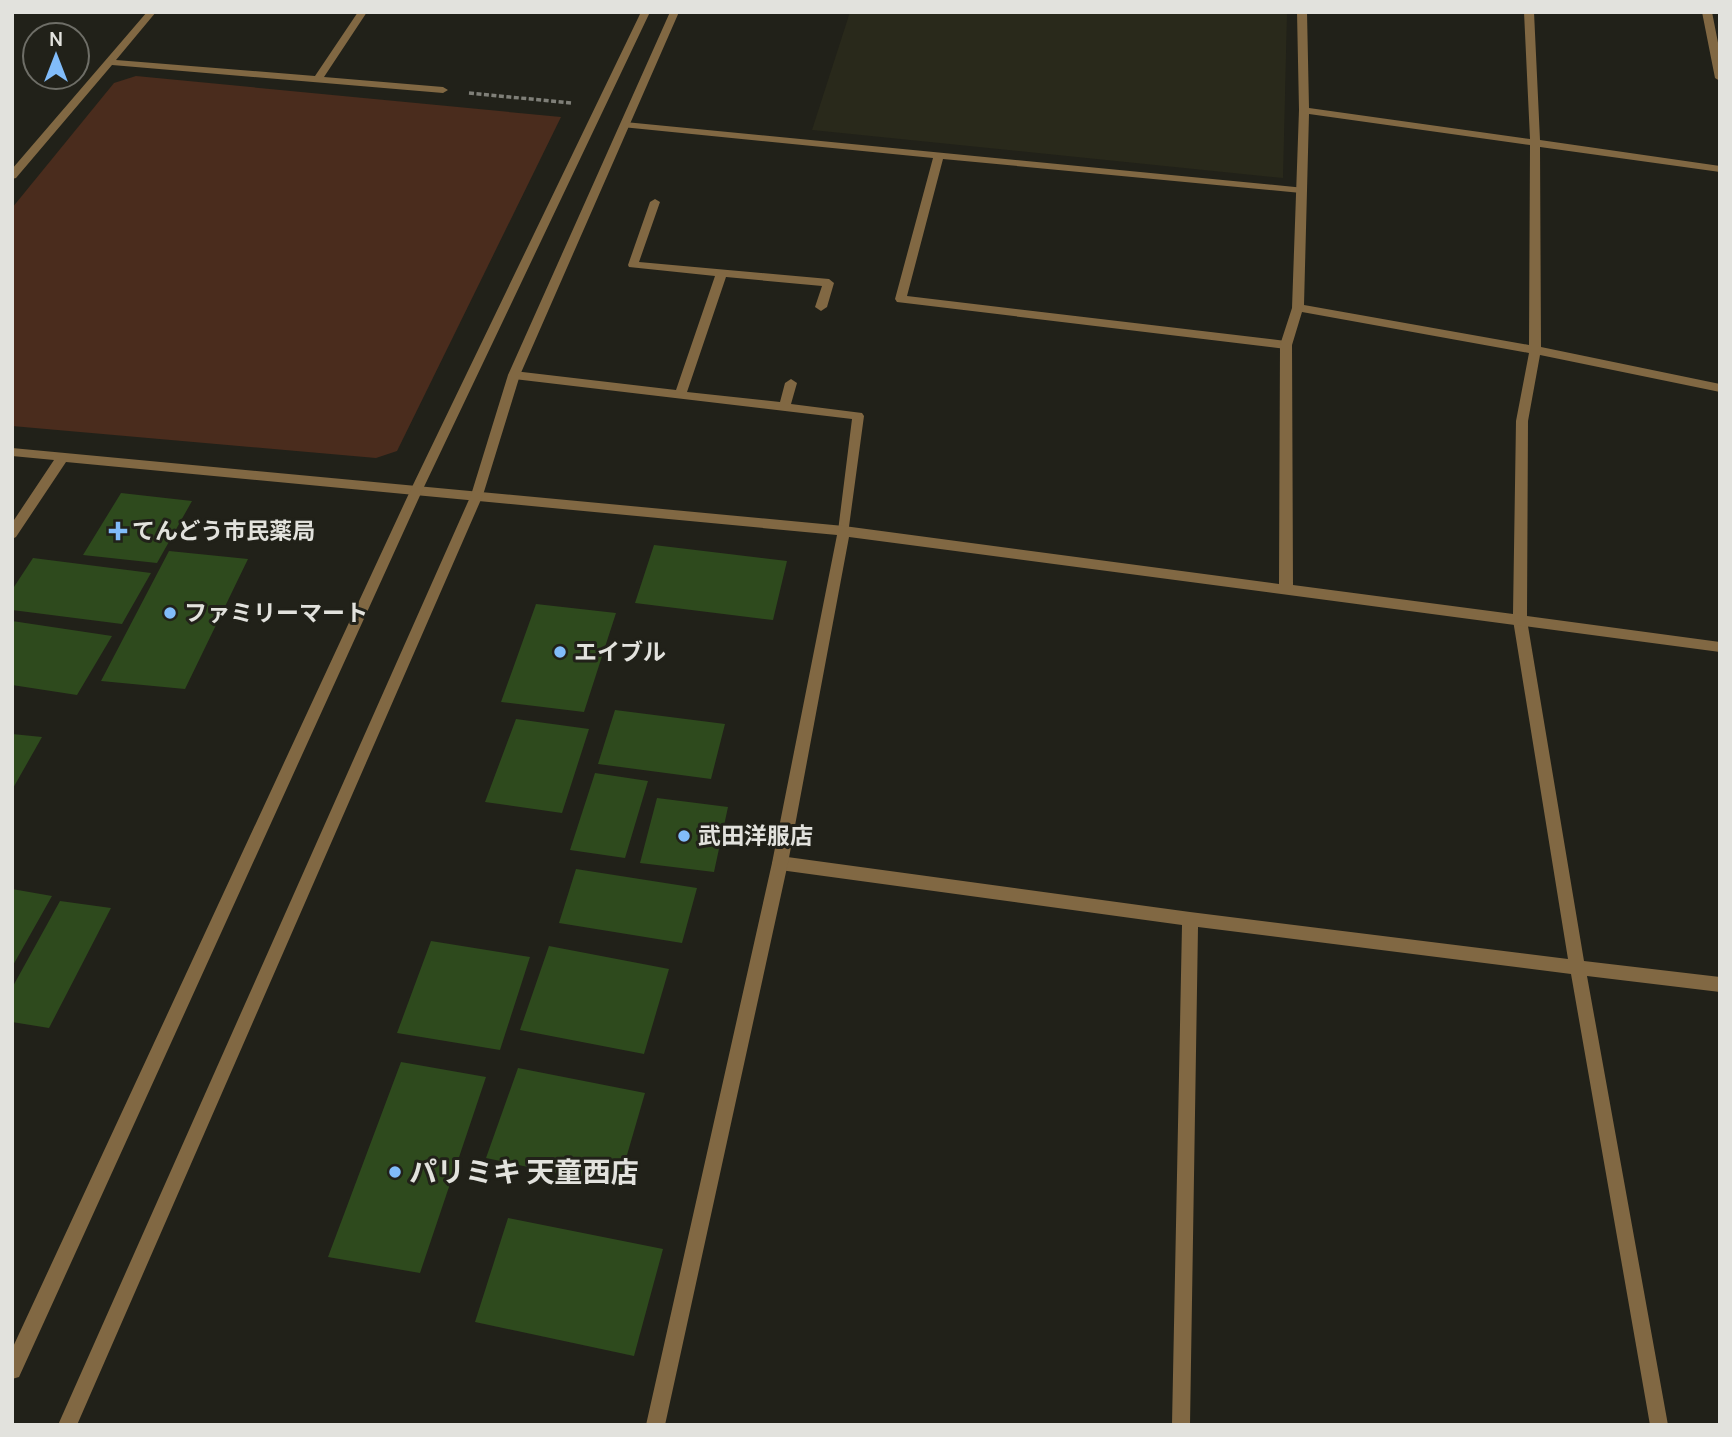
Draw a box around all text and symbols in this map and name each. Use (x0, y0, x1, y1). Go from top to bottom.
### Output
north arrow (21, 21, 91, 91)
text: N (49, 26, 63, 52)
place label: てんどう市民薬局 (132, 514, 315, 546)
marker: てんどう市民薬局 (110, 523, 126, 539)
place label: ファミリーマート (184, 596, 368, 628)
marker: ファミリーマート (162, 605, 178, 621)
place label: エイブル (574, 635, 666, 667)
marker: エイブル (552, 644, 568, 660)
place label: 武田洋服店 (698, 819, 813, 851)
marker: 武田洋服店 (676, 828, 692, 844)
place label: パリミキ 天童西店 (409, 1152, 639, 1190)
marker: パリミキ 天童西店 (387, 1164, 403, 1180)

